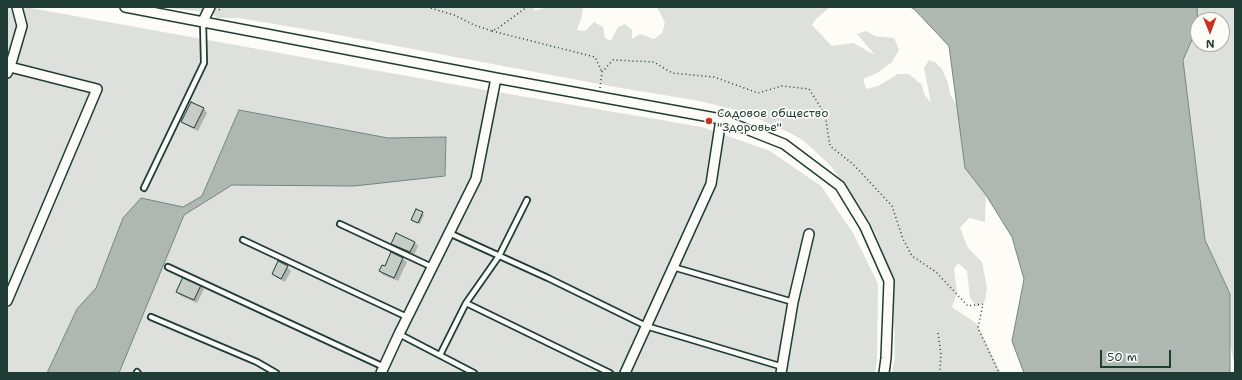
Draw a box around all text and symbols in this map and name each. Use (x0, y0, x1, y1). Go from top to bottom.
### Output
north arrow (1190, 12, 1230, 52)
text: N (1206, 36, 1215, 51)
place label: Садовое общество "Здоровье" (717, 107, 828, 135)
marker: Садовое общество "Здоровье" (704, 116, 714, 126)
scale bar (1102, 342, 1173, 368)
text: 50 m (1107, 349, 1137, 365)

